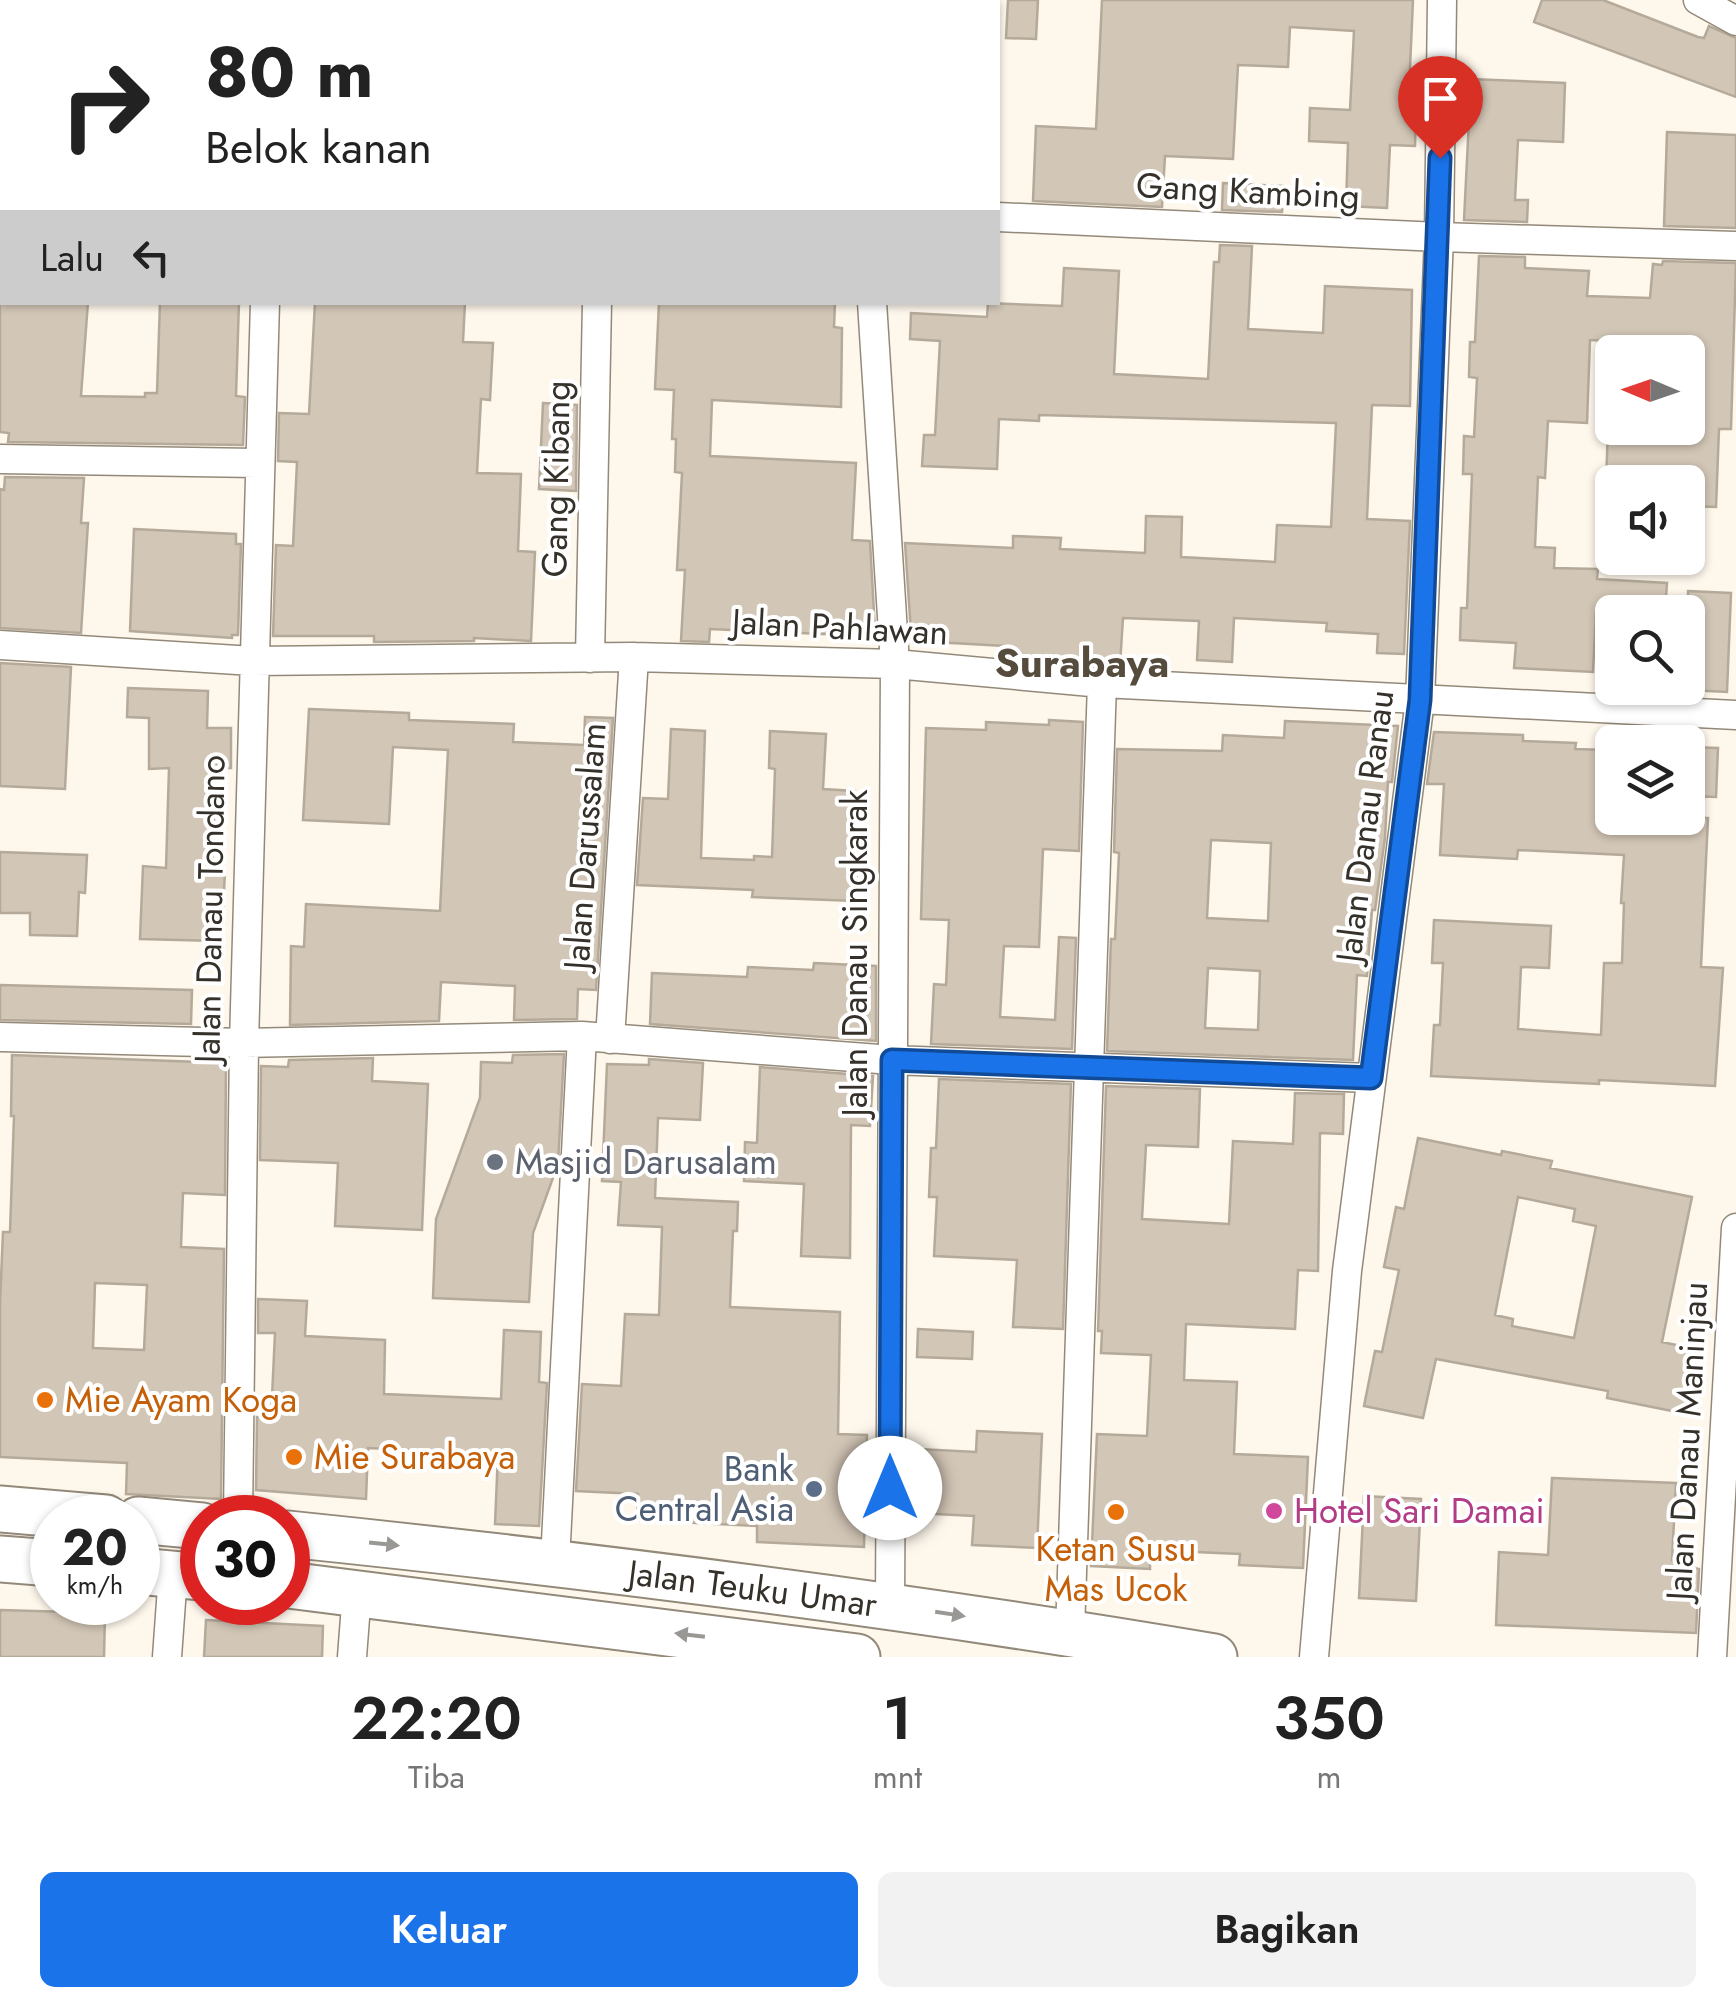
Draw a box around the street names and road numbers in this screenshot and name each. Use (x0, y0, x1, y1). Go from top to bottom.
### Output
street label: Gang Kambing (1135, 160, 1361, 222)
street label: Gang Kibang (529, 380, 583, 578)
street label: Jalan Pahlawan (727, 596, 949, 658)
street label: Jalan Danau Ranau (1323, 687, 1406, 969)
street label: Jalan Darussalam (551, 721, 619, 975)
street label: Jalan Danau Tondano (182, 754, 238, 1068)
street label: Jalan Danau Singkarak (830, 789, 880, 1120)
street label: Jalan Danau Maninjau (1653, 1281, 1720, 1605)
street label: Jalan Teuku Umar (622, 1547, 880, 1630)

